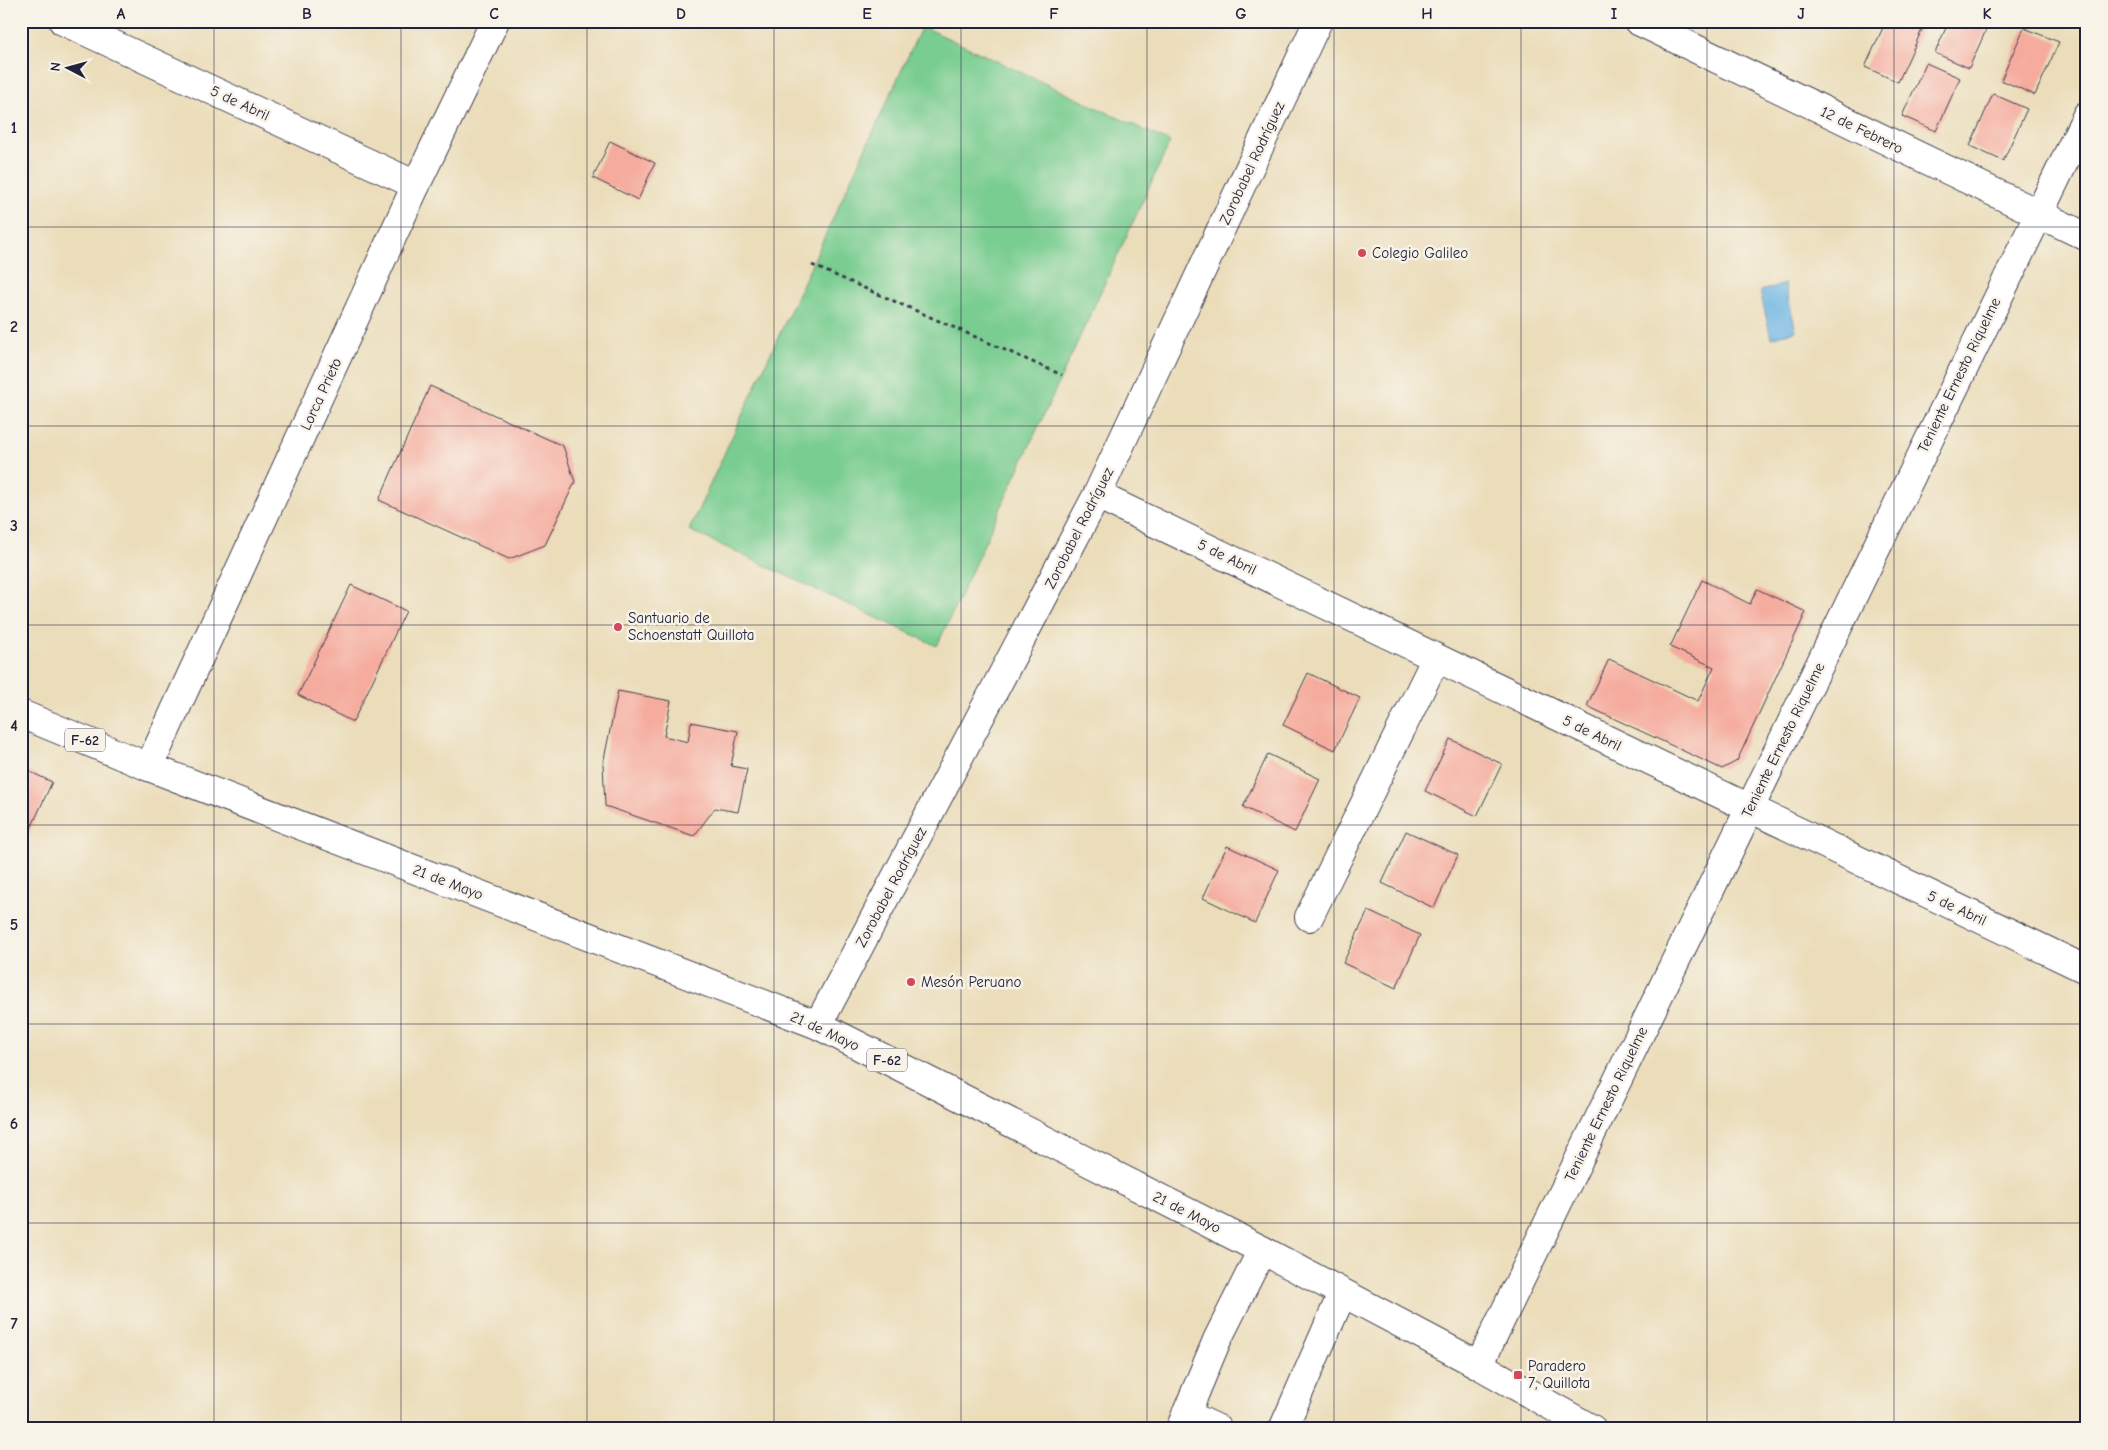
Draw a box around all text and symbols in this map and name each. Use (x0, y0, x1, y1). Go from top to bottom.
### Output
text: A (117, 5, 126, 23)
text: B (302, 5, 312, 23)
text: C (489, 5, 499, 23)
text: D (676, 5, 686, 23)
text: E (862, 5, 872, 23)
text: F (1049, 5, 1059, 23)
text: G (1235, 5, 1247, 23)
text: H (1421, 5, 1433, 23)
text: I (1611, 5, 1617, 23)
text: J (1797, 5, 1805, 23)
text: K (1982, 5, 1992, 23)
north arrow (42, 42, 92, 92)
text: N (47, 61, 64, 72)
street label: 5 de Abril (208, 82, 272, 124)
street label: Zorobabel Rodríguez (1216, 98, 1289, 227)
street label: 12 de Febrero (1818, 102, 1906, 158)
text: 1 (11, 119, 17, 137)
place label: Colegio Galileo (1372, 244, 1468, 262)
marker: Colegio Galileo (1356, 247, 1368, 259)
street label: Teniente Ernesto Riquelme (1914, 294, 2005, 456)
text: 2 (10, 318, 18, 336)
street label: Lorca Prieto (296, 355, 346, 433)
street label: Zorobabel Rodríguez (1041, 464, 1118, 592)
text: 3 (10, 517, 18, 535)
street label: 5 de Abril (1195, 535, 1259, 579)
place label: Santuario de Schoenstatt Quillota (628, 609, 754, 644)
marker: Santuario de Schoenstatt Quillota (612, 621, 624, 633)
street label: Teniente Ernesto Riquelme (1738, 659, 1829, 821)
street label: 5 de Abril (1560, 711, 1624, 755)
text: 4 (10, 717, 18, 735)
road number: F-62 (65, 728, 105, 752)
street label: Zorobabel Rodríguez (852, 823, 931, 950)
street label: 21 de Mayo (410, 860, 486, 904)
street label: 5 de Abril (1925, 887, 1989, 929)
text: 5 (10, 916, 18, 934)
place label: Mesón Peruano (921, 973, 1021, 991)
marker: Mesón Peruano (905, 976, 917, 988)
street label: 21 de Mayo (788, 1007, 862, 1055)
street label: Teniente Ernesto Riquelme (1561, 1023, 1652, 1185)
road number: F-62 (867, 1048, 907, 1072)
text: 6 (10, 1115, 18, 1133)
street label: 21 de Mayo (1150, 1187, 1224, 1237)
text: 7 (10, 1315, 18, 1333)
place label: Paradero 7, Quillota (1528, 1357, 1590, 1392)
marker: Paradero 7, Quillota (1512, 1369, 1524, 1381)

